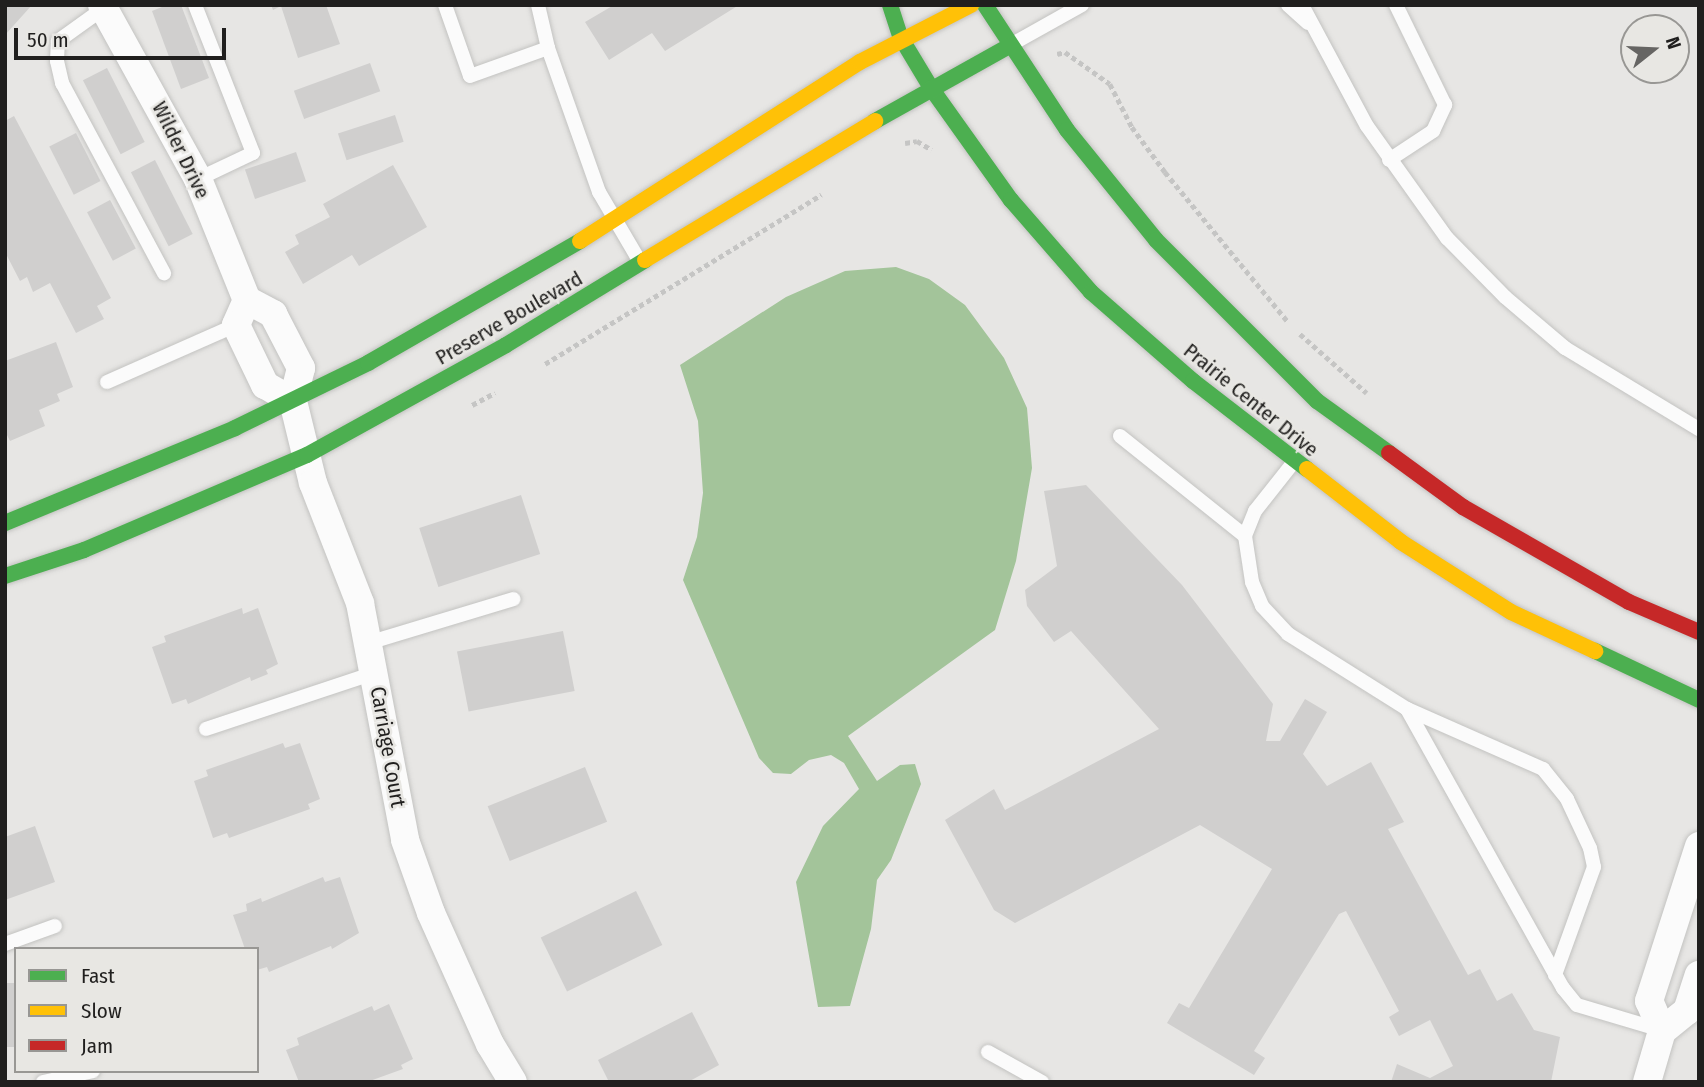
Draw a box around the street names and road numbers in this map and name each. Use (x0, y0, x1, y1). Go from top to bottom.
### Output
street label: Wilder Drive (147, 97, 215, 203)
street label: Preserve Boulevard (431, 266, 587, 370)
street label: Prairie Center Drive (1179, 338, 1323, 462)
street label: Carriage Court (365, 685, 411, 809)

